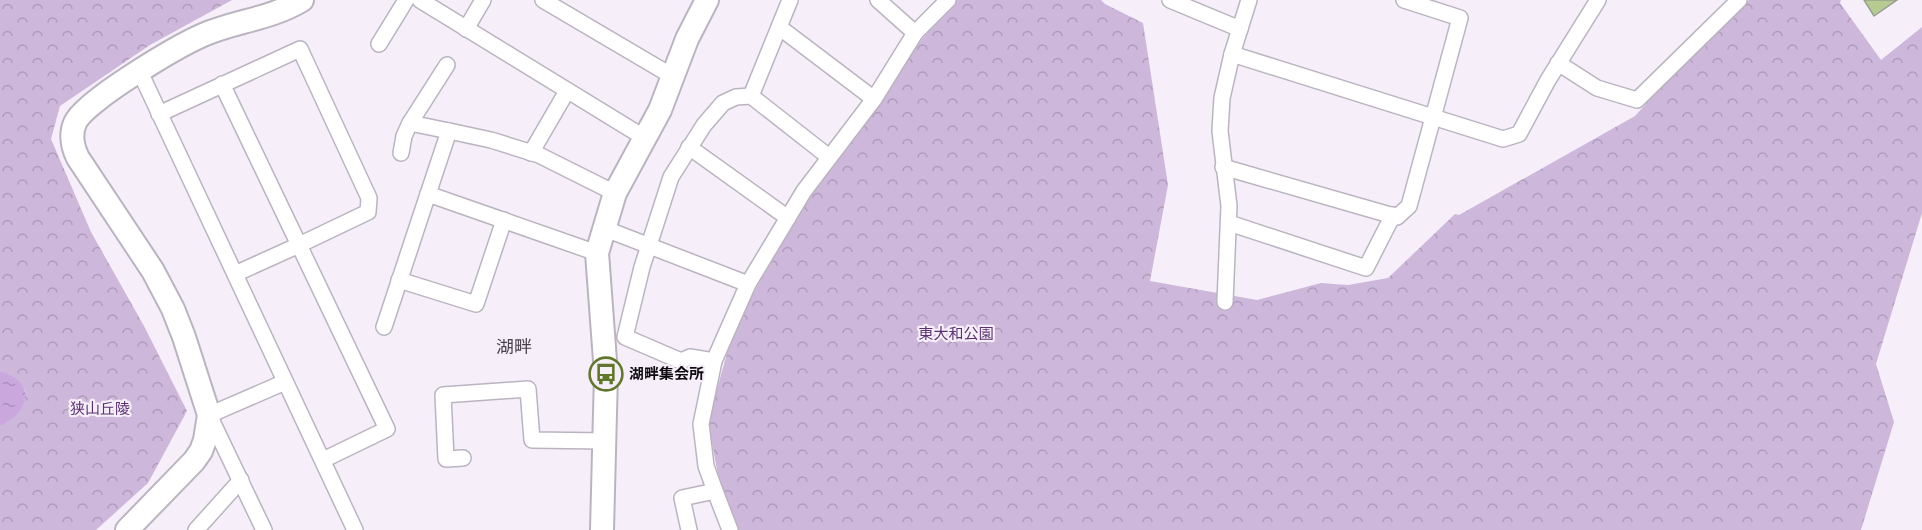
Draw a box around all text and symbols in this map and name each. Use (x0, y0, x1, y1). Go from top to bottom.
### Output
park label: 東大和公園 (918, 323, 994, 344)
district label: 湖畔 (496, 334, 532, 359)
bus stop icon: 湖畔集会所 (588, 356, 624, 392)
place label: 湖畔集会所 (629, 363, 704, 384)
park label: 狭山丘陵 (70, 398, 130, 419)

